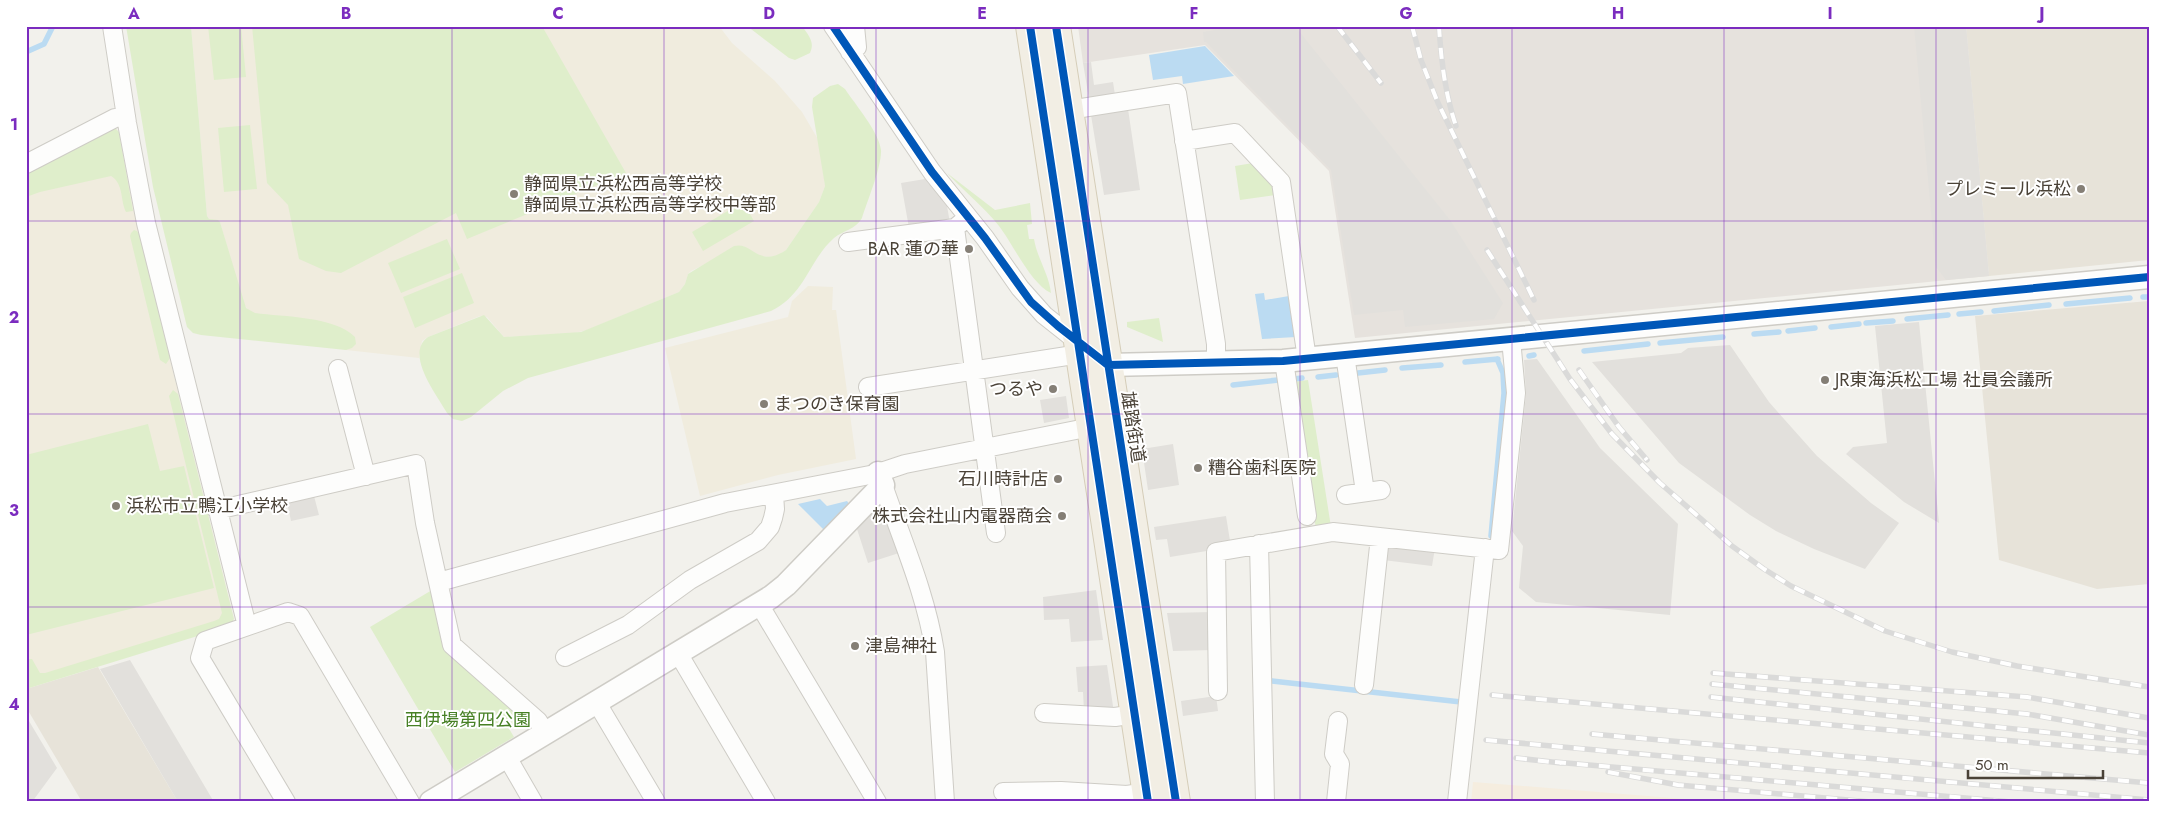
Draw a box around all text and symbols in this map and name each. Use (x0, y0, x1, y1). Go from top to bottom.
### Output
text: A (127, 2, 140, 25)
text: B (341, 2, 351, 25)
text: C (552, 2, 564, 25)
text: D (763, 2, 775, 25)
text: E (977, 2, 987, 25)
text: F (1190, 2, 1198, 25)
text: G (1399, 2, 1413, 25)
text: H (1612, 2, 1624, 25)
text: I (1827, 2, 1833, 25)
text: J (2036, 2, 2045, 25)
text: 1 (10, 113, 18, 136)
place label: 静岡県立浜松西高等学校 静岡県立浜松西高等学校中等部 (524, 171, 776, 218)
place label: プレミール浜松 (1945, 176, 2071, 202)
marker: プレミール浜松 (2075, 183, 2087, 195)
marker: 静岡県立浜松西高等学校 静岡県立浜松西高等学校中等部 (508, 188, 520, 200)
place label: BAR 蓮の華 (868, 236, 959, 262)
marker: BAR 蓮の華 (963, 243, 975, 255)
text: 2 (9, 306, 19, 329)
place label: JR東海浜松工場 社員会議所 (1833, 367, 2053, 393)
marker: JR東海浜松工場 社員会議所 (1819, 374, 1831, 386)
place label: つるや (989, 376, 1043, 402)
marker: つるや (1047, 383, 1059, 395)
street label: 雄踏街道 (1115, 389, 1151, 465)
place label: まつのき保育園 (774, 391, 899, 417)
marker: まつのき保育園 (758, 398, 770, 410)
place label: 糟谷歯科医院 (1208, 455, 1316, 481)
marker: 糟谷歯科医院 (1192, 462, 1204, 474)
place label: 石川時計店 (958, 466, 1048, 492)
marker: 石川時計店 (1052, 473, 1064, 485)
place label: 浜松市立鴨江小学校 (126, 493, 288, 519)
text: 3 (9, 499, 19, 522)
marker: 浜松市立鴨江小学校 (110, 500, 122, 512)
place label: 株式会社山内電器商会 (872, 503, 1052, 529)
marker: 株式会社山内電器商会 (1056, 510, 1068, 522)
place label: 津島神社 (865, 633, 937, 659)
marker: 津島神社 (849, 640, 861, 652)
text: 4 (8, 693, 20, 716)
park label: 西伊場第四公園 (405, 707, 531, 733)
scale bar (1968, 748, 2102, 780)
text: 50 m (1975, 754, 2009, 776)

